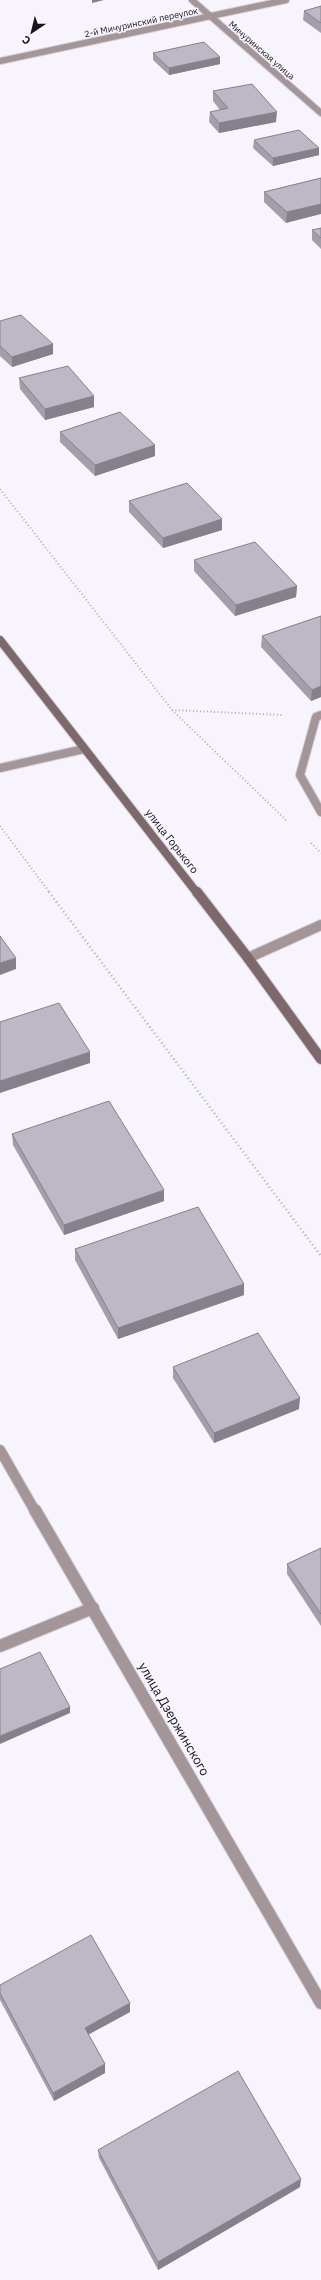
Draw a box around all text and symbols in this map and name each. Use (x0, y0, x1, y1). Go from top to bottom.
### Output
street label: 2-й Мичуринский переулок (83, 5, 199, 39)
north arrow (12, 12, 52, 52)
street label: Мичуринская улица (227, 18, 297, 82)
text: С (19, 32, 33, 48)
street label: улица Горького (142, 806, 202, 876)
street label: улица Дзержинского (135, 1659, 213, 1779)

